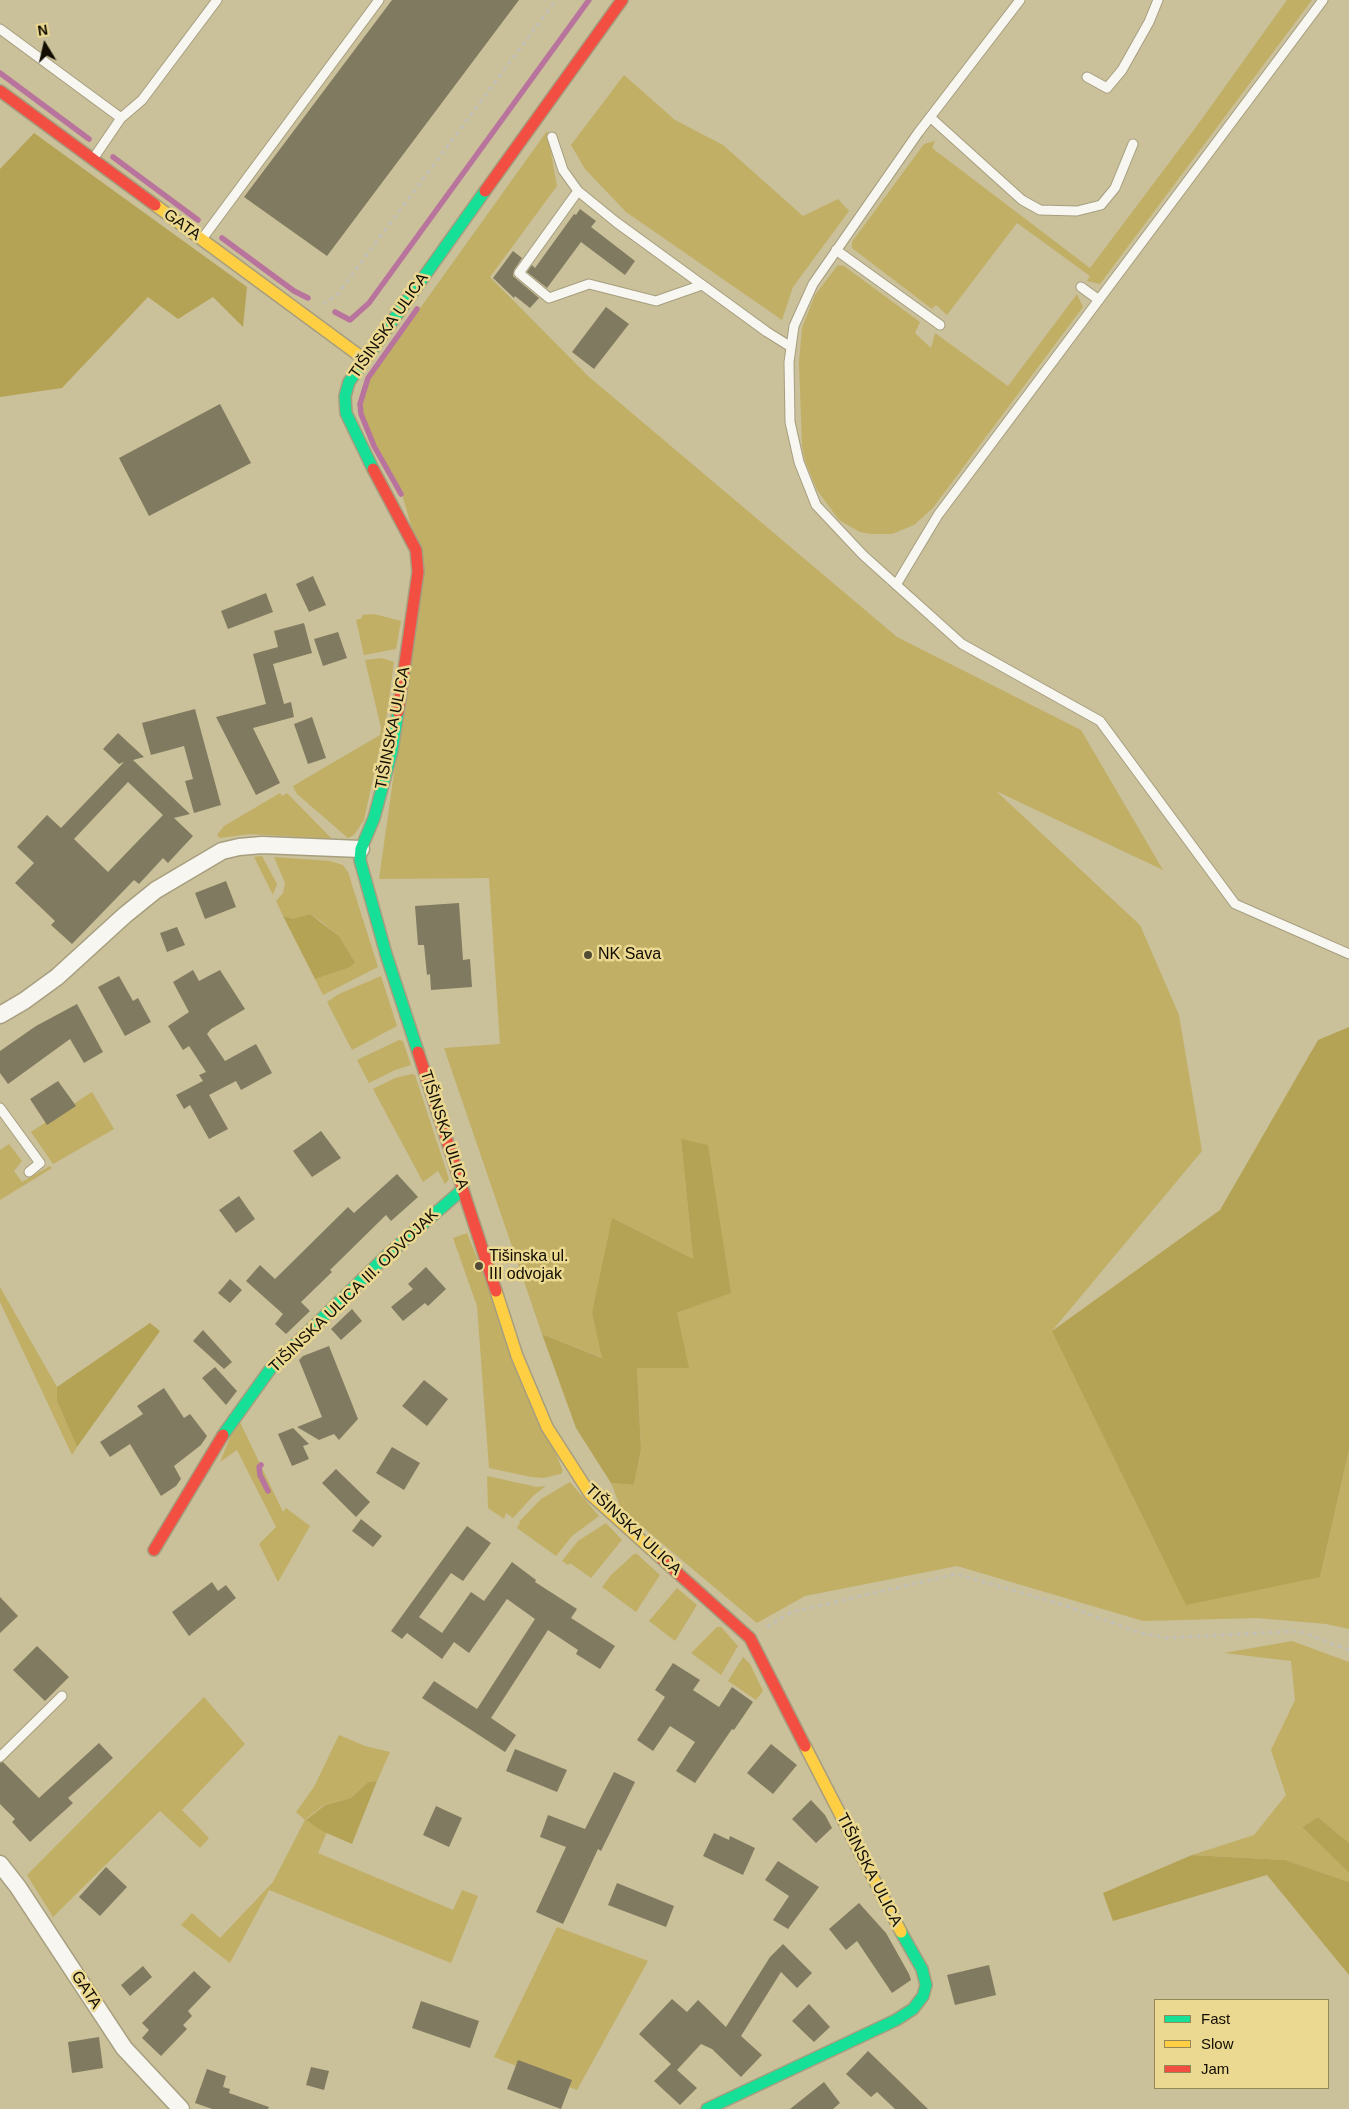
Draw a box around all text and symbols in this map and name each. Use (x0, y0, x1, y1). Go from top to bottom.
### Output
north arrow (20, 20, 70, 70)
text: N (36, 21, 49, 39)
street label: GATA (160, 205, 204, 245)
street label: TIŠINSKA ULICA (345, 270, 433, 382)
street label: TIŠINSKA ULICA (372, 665, 414, 791)
place label: NK Sava (598, 945, 661, 965)
marker: NK Sava (582, 949, 594, 961)
street label: TIŠINSKA ULICA (416, 1068, 472, 1192)
street label: TIŠINSKA ULICA III. ODVOJAK (265, 1205, 443, 1377)
place label: Tišinska ul. III odvojak (489, 1247, 568, 1285)
marker: Tišinska ul. III odvojak (473, 1260, 485, 1272)
street label: TIŠINSKA ULICA (581, 1481, 685, 1579)
street label: TIŠINSKA ULICA (832, 1810, 906, 1930)
street label: GATA (67, 1968, 105, 2012)
legend (1154, 1999, 1329, 2089)
text: Fast (1201, 2010, 1230, 2027)
text: Slow (1201, 2035, 1234, 2052)
text: Jam (1201, 2060, 1229, 2077)

